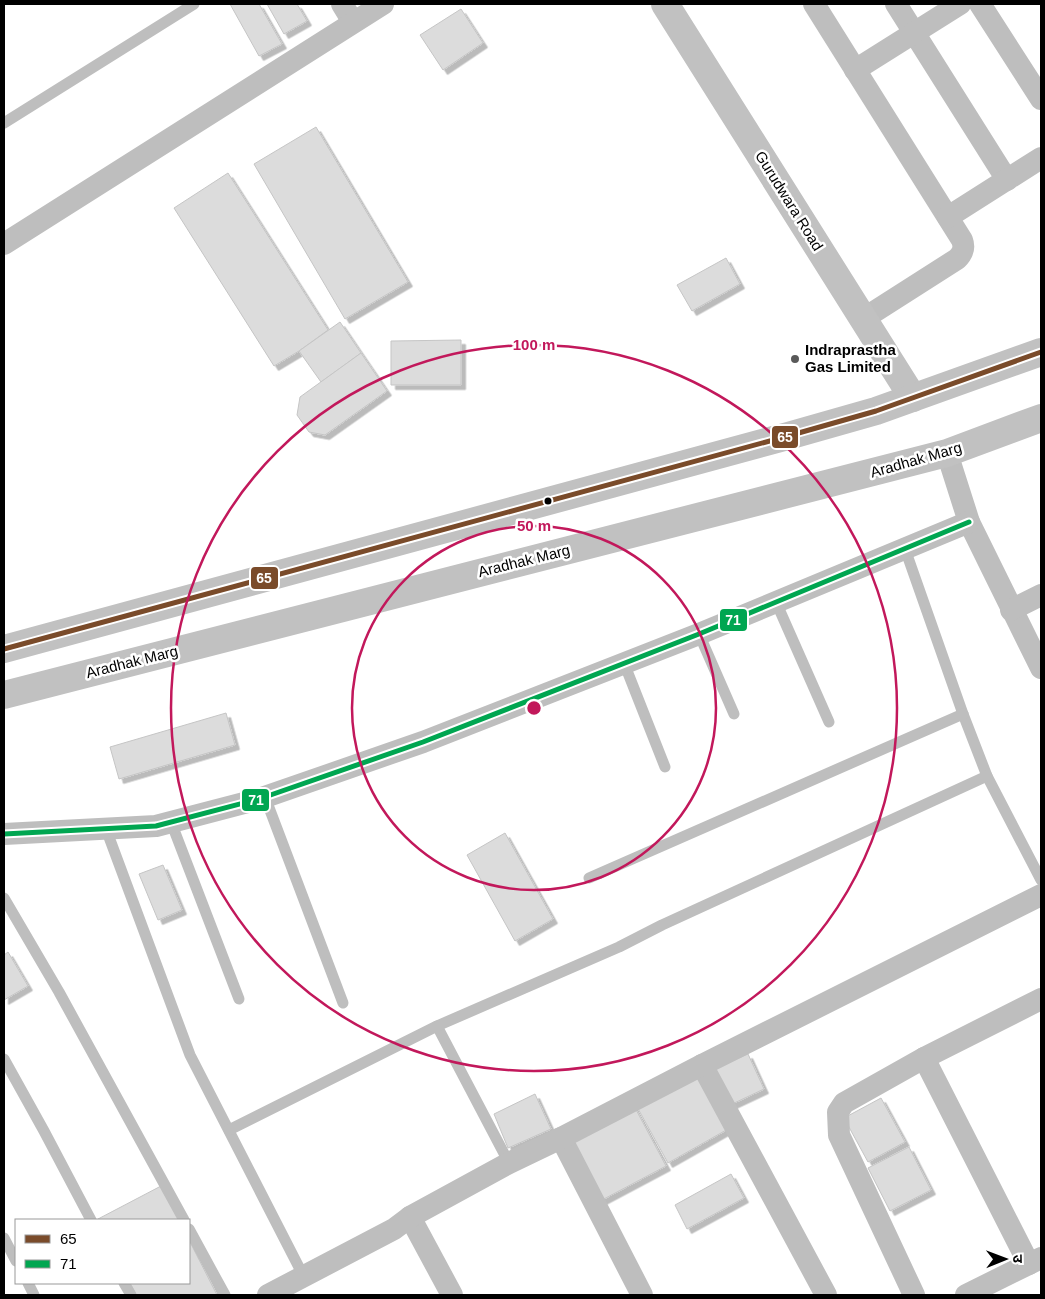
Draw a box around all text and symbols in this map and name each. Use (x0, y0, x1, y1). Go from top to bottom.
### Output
street label: Gurudwara Road (752, 148, 827, 254)
text: 100 m (513, 336, 555, 353)
place label: Indraprastha Gas Limited (805, 341, 897, 375)
marker: Indraprastha Gas Limited (789, 353, 801, 365)
line badge: 65 (771, 425, 799, 449)
text: 65 (777, 429, 793, 445)
street label: Aradhak Marg (868, 438, 963, 481)
unlabelled marker (543, 496, 553, 506)
text: 50 m (517, 517, 551, 534)
street label: Aradhak Marg (476, 541, 572, 580)
line badge: 65 (250, 566, 279, 590)
text: 65 (256, 570, 272, 586)
line badge: 71 (719, 608, 748, 632)
text: 71 (725, 612, 741, 628)
street label: Aradhak Marg (84, 642, 180, 681)
centre of rings (525, 699, 543, 717)
line badge: 71 (241, 788, 270, 812)
text: 71 (248, 792, 264, 808)
legend (15, 1219, 190, 1284)
text: 65 (60, 1230, 77, 1247)
north arrow (980, 1234, 1030, 1284)
text: 71 (60, 1255, 77, 1272)
text: उ (1010, 1255, 1026, 1264)

